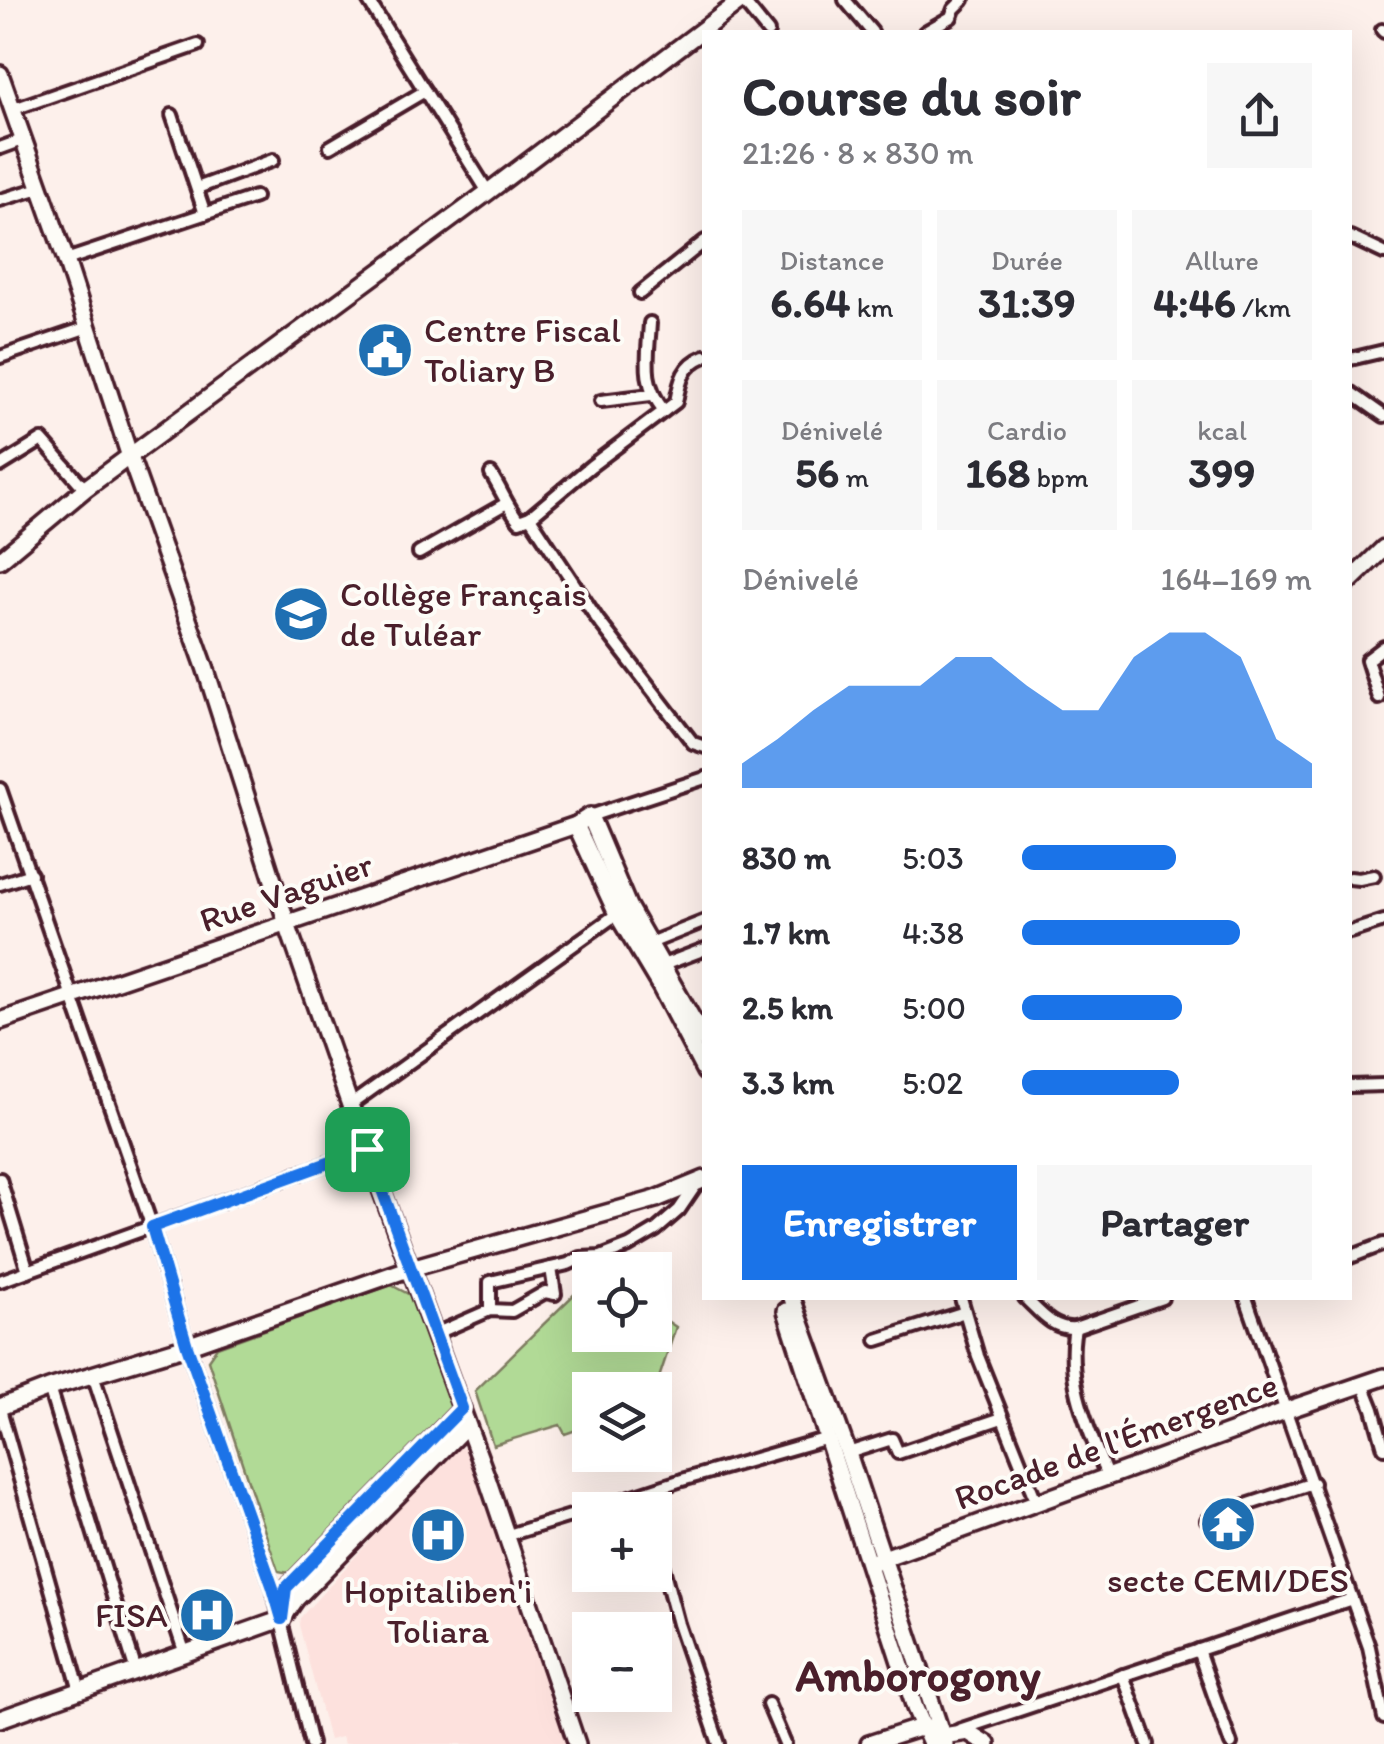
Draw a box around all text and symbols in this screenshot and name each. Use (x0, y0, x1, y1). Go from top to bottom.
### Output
text: Course du soir (742, 63, 1081, 129)
button: share (1207, 63, 1312, 168)
text: 21:26 · 8 × 830 m (742, 134, 974, 172)
text: Distance (780, 243, 884, 277)
text: Durée (991, 243, 1063, 277)
text: Allure (1185, 243, 1259, 277)
text: 6.64 (770, 277, 850, 328)
text: 31:39 (978, 277, 1076, 328)
text: 4:46 (1153, 277, 1236, 328)
text: km (850, 290, 894, 324)
text: /km (1236, 290, 1291, 324)
place label: Centre Fiscal Toliary B (424, 309, 621, 391)
public building icon: Centre Fiscal Toliary B (355, 320, 415, 380)
text: Dénivelé (781, 413, 883, 447)
text: Cardio (987, 413, 1067, 447)
text: kcal (1197, 413, 1247, 447)
text: 56 (795, 447, 839, 498)
text: 168 (966, 447, 1030, 498)
text: 399 (1189, 447, 1255, 498)
text: m (839, 460, 869, 494)
text: bpm (1030, 460, 1088, 494)
text: Dénivelé (742, 560, 859, 598)
text: 164–169 m (1161, 560, 1312, 598)
place label: Collège Français de Tuléar (340, 573, 587, 655)
school or university icon: Collège Français de Tuléar (271, 584, 331, 644)
text: 830 m (742, 839, 831, 877)
text: 5:03 (902, 839, 964, 877)
street label: Rue Vaguier (194, 843, 378, 941)
text: 1.7 km (742, 914, 830, 952)
text: 4:38 (902, 914, 964, 952)
text: 2.5 km (742, 989, 833, 1027)
text: 5:00 (902, 989, 966, 1027)
text: 3.3 km (742, 1064, 834, 1102)
text: 5:02 (902, 1064, 963, 1102)
pin (325, 1107, 410, 1192)
icon: arrive (340, 1122, 395, 1177)
button: Enregistrer (742, 1165, 1017, 1280)
button: Partager (1037, 1165, 1312, 1280)
map controls (572, 1252, 672, 1712)
button: locate (572, 1252, 672, 1352)
street label: Rocade de l'Émergence (949, 1363, 1283, 1519)
button: layers (572, 1372, 672, 1472)
button: + (572, 1492, 672, 1592)
temple icon: secte CEMI/DES (1198, 1494, 1258, 1554)
hospital icon: Hopitaliben'i Toliara (408, 1505, 468, 1565)
place label: secte CEMI/DES (1107, 1559, 1349, 1601)
place label: Hopitaliben'i Toliara (344, 1570, 532, 1652)
hospital icon: FISA (177, 1585, 237, 1645)
place label: FISA (95, 1594, 168, 1636)
button: − (572, 1612, 672, 1712)
district label: Amborogony (795, 1648, 1041, 1702)

